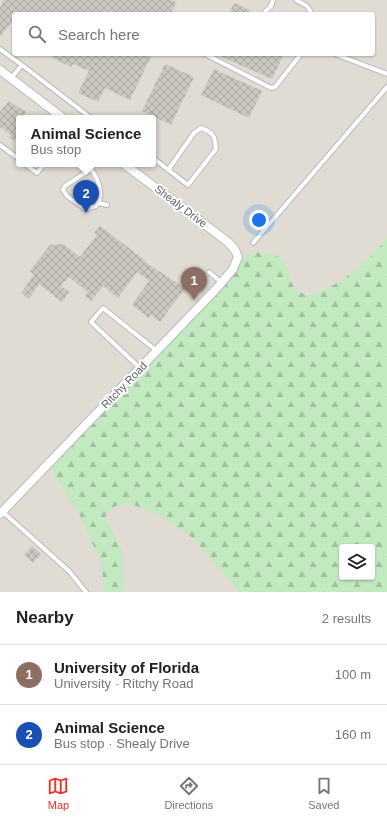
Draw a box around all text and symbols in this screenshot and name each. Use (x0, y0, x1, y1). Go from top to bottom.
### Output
search box (12, 12, 375, 56)
icon: search (26, 23, 48, 45)
text: Search here (58, 26, 140, 43)
popup (16, 115, 156, 167)
text: Animal Science (31, 125, 141, 142)
text: Bus stop (31, 142, 81, 157)
pin: 2 (73, 180, 99, 213)
street label: Shealy Drive (152, 182, 210, 230)
your location (249, 210, 269, 230)
pin: 1 (181, 267, 207, 300)
street label: Ritchy Road (99, 359, 149, 411)
map controls (339, 544, 375, 580)
button: layers (339, 544, 375, 580)
text: Nearby (16, 608, 74, 627)
text: 2 results (322, 611, 371, 626)
text: University of Florida (54, 659, 199, 676)
text: 1 (25, 667, 33, 682)
text: 100 m (335, 667, 371, 682)
text: University · Ritchy Road (54, 676, 193, 691)
text: Animal Science (54, 719, 165, 736)
text: 2 (25, 727, 33, 742)
text: 160 m (335, 727, 371, 742)
text: Bus stop · Shealy Drive (54, 736, 190, 751)
tab: Map (47, 775, 69, 811)
tab: Directions (164, 775, 213, 811)
tab: Saved (308, 775, 339, 811)

